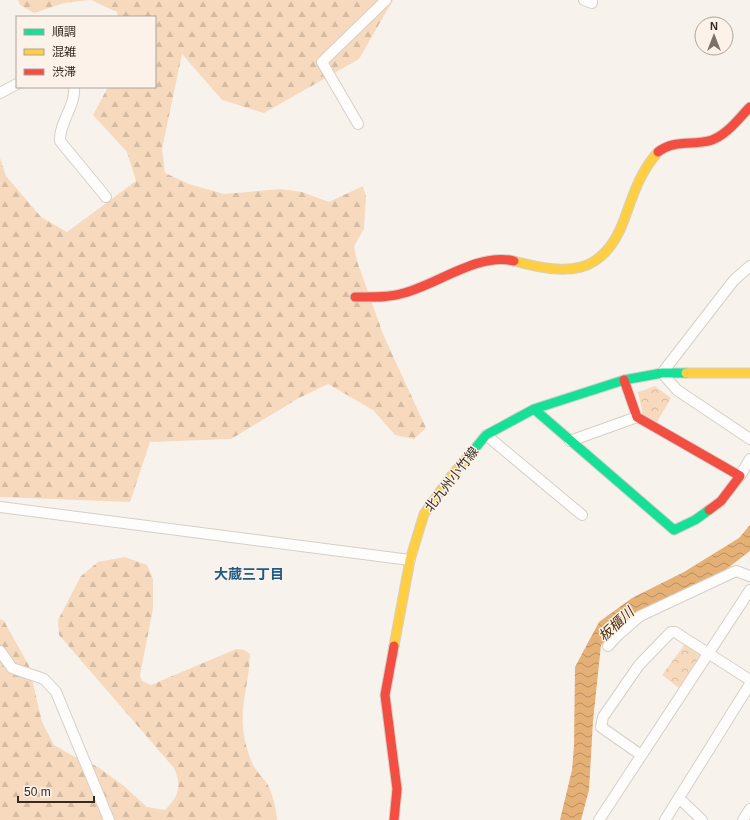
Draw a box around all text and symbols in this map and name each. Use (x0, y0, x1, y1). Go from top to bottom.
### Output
legend (16, 16, 156, 88)
north arrow (694, 16, 734, 56)
text: N (710, 20, 718, 32)
text: 順調 (52, 25, 76, 39)
text: 混雑 (52, 45, 76, 59)
text: 渋滞 (52, 65, 76, 79)
street label: 北九州小竹線 (421, 444, 481, 515)
district label: 大蔵三丁目 (214, 566, 284, 582)
water label: 板櫃川 (595, 602, 638, 644)
scale bar (18, 778, 94, 804)
text: 50 m (24, 785, 51, 799)

